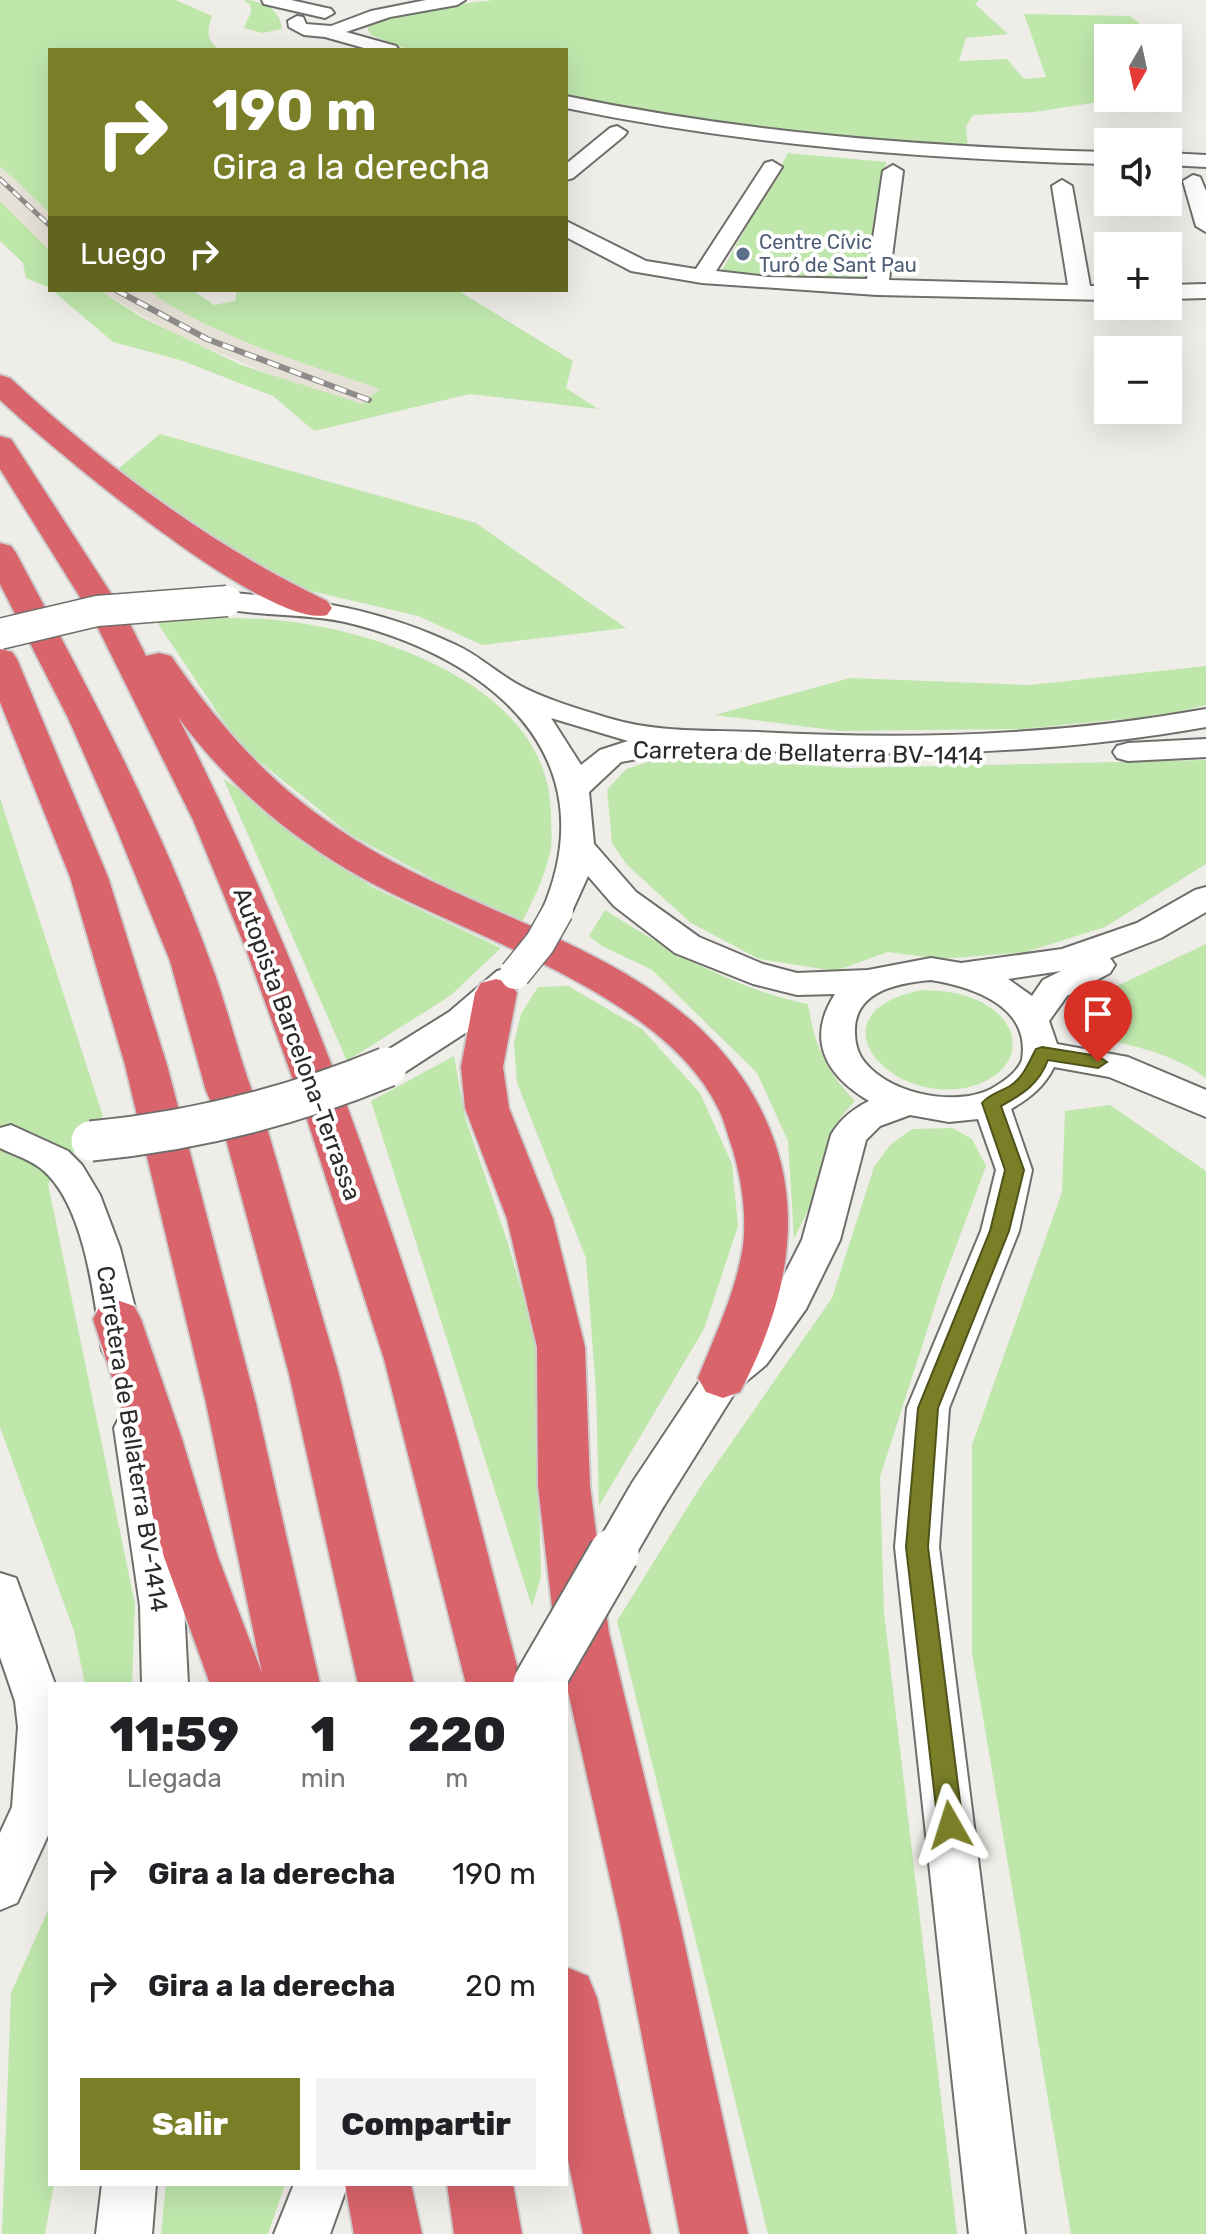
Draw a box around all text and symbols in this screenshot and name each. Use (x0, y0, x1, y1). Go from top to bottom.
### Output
north arrow (1094, 24, 1182, 112)
map controls (1094, 24, 1182, 424)
text: 190 m (212, 78, 377, 144)
icon: right (80, 80, 184, 184)
button: sound (1094, 128, 1182, 216)
text: Gira a la derecha (212, 145, 490, 188)
place label: Centre Cívic Turó de Sant Pau (759, 230, 917, 277)
icon: right (182, 232, 226, 276)
button: + (1094, 232, 1182, 320)
text: Luego (80, 236, 166, 272)
marker: Centre Cívic Turó de Sant Pau (734, 245, 752, 263)
button: − (1094, 336, 1182, 424)
street label: Carretera de Bellaterra BV-1414 (633, 736, 983, 770)
street label: Autopista Barcelona-Terrassa (227, 884, 367, 1204)
pin (1064, 980, 1132, 1062)
icon: arrive (1076, 992, 1120, 1036)
street label: Carretera de Bellaterra BV-1414 (91, 1264, 173, 1614)
text: 11:59 (110, 1706, 239, 1763)
text: 1 (311, 1706, 336, 1763)
text: 220 (408, 1706, 506, 1763)
text: Llegada (127, 1763, 222, 1794)
text: min (301, 1763, 346, 1794)
text: m (445, 1763, 468, 1794)
position arrow (908, 1783, 992, 1867)
icon: right (80, 1852, 124, 1896)
text: Gira a la derecha (148, 1856, 395, 1892)
text: 190 m (452, 1856, 536, 1892)
icon: right (80, 1964, 124, 2008)
text: Gira a la derecha (148, 1968, 395, 2004)
text: 20 m (465, 1968, 536, 2004)
button: Salir (80, 2078, 300, 2170)
button: Compartir (316, 2078, 536, 2170)

